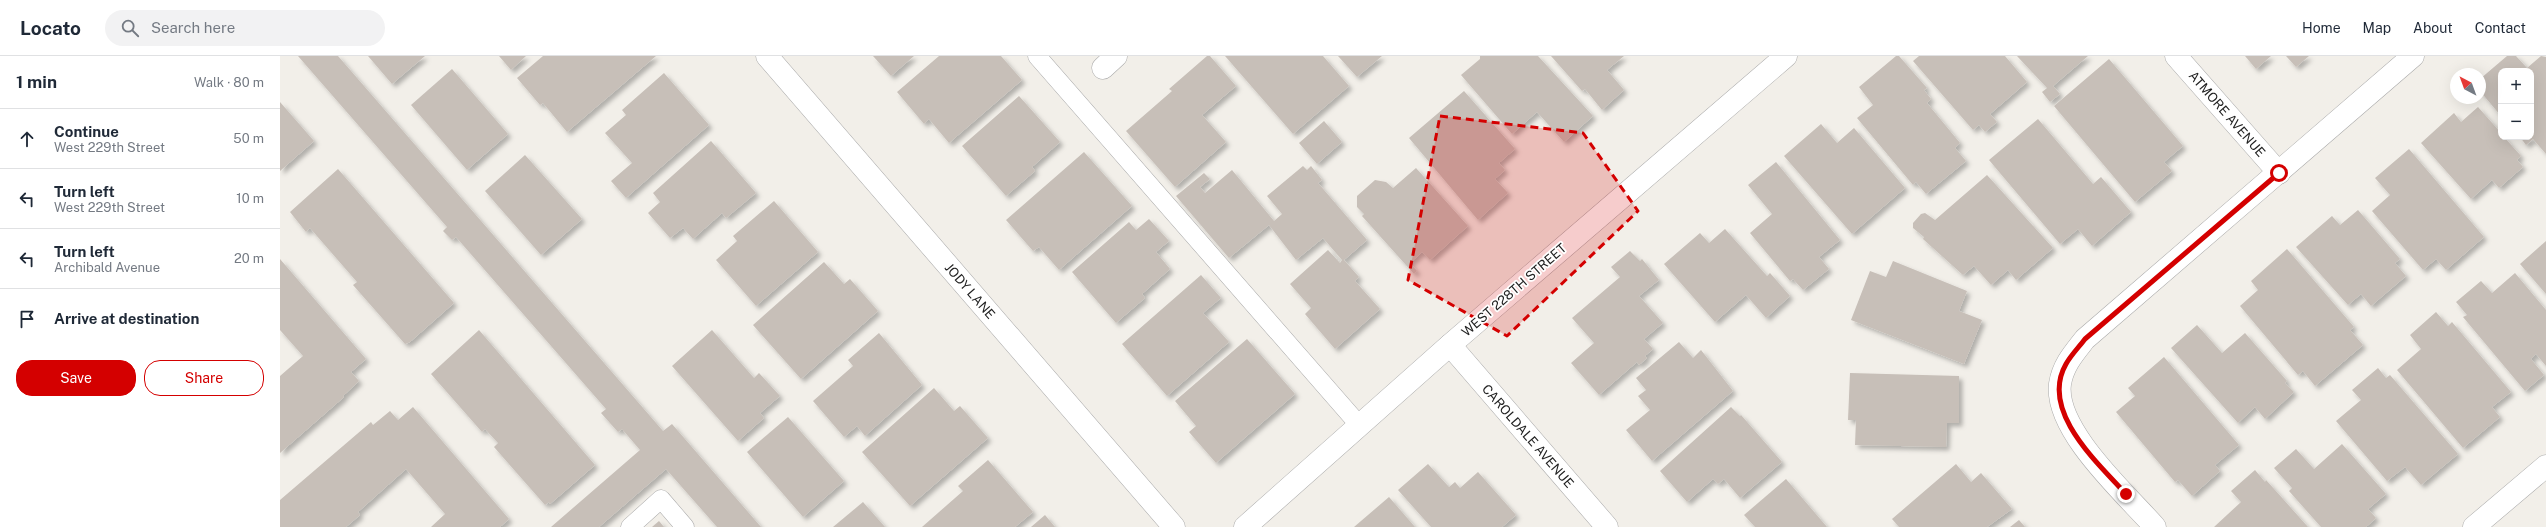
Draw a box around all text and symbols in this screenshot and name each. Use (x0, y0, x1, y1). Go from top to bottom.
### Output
search box (105, 10, 385, 46)
text: Locato (20, 17, 81, 39)
icon: search (119, 17, 141, 39)
text: Search here (151, 19, 235, 36)
text: Home (2302, 20, 2341, 36)
text: Map (2363, 20, 2391, 36)
text: About (2413, 20, 2453, 36)
text: Contact (2475, 20, 2526, 36)
street label: ATMORE AVENUE (2186, 68, 2268, 160)
north arrow (2450, 68, 2486, 104)
map controls (2498, 68, 2534, 140)
button: + (2498, 68, 2534, 104)
text: 1 min (16, 72, 57, 92)
text: Walk · 80 m (194, 75, 264, 90)
button: − (2498, 104, 2534, 140)
text: Continue (54, 123, 119, 140)
icon: ahead (16, 128, 38, 150)
text: 50 m (233, 131, 264, 146)
text: West 229th Street (54, 140, 165, 155)
route start (2270, 164, 2288, 182)
text: Turn left (54, 183, 115, 200)
icon: left (16, 188, 38, 210)
text: 10 m (236, 191, 264, 206)
text: West 229th Street (54, 200, 165, 215)
street label: WEST 228TH STREET (1459, 240, 1570, 340)
text: Turn left (54, 243, 115, 260)
icon: left (16, 248, 38, 270)
text: 20 m (234, 251, 264, 266)
text: Archibald Avenue (54, 260, 160, 275)
street label: JODY LANE (942, 260, 998, 322)
icon: arrive (16, 308, 38, 330)
text: Arrive at destination (54, 310, 199, 327)
button: Save (16, 360, 136, 396)
button: Share (144, 360, 264, 396)
street label: CAROLDALE AVENUE (1479, 381, 1577, 491)
route end (2117, 485, 2135, 503)

